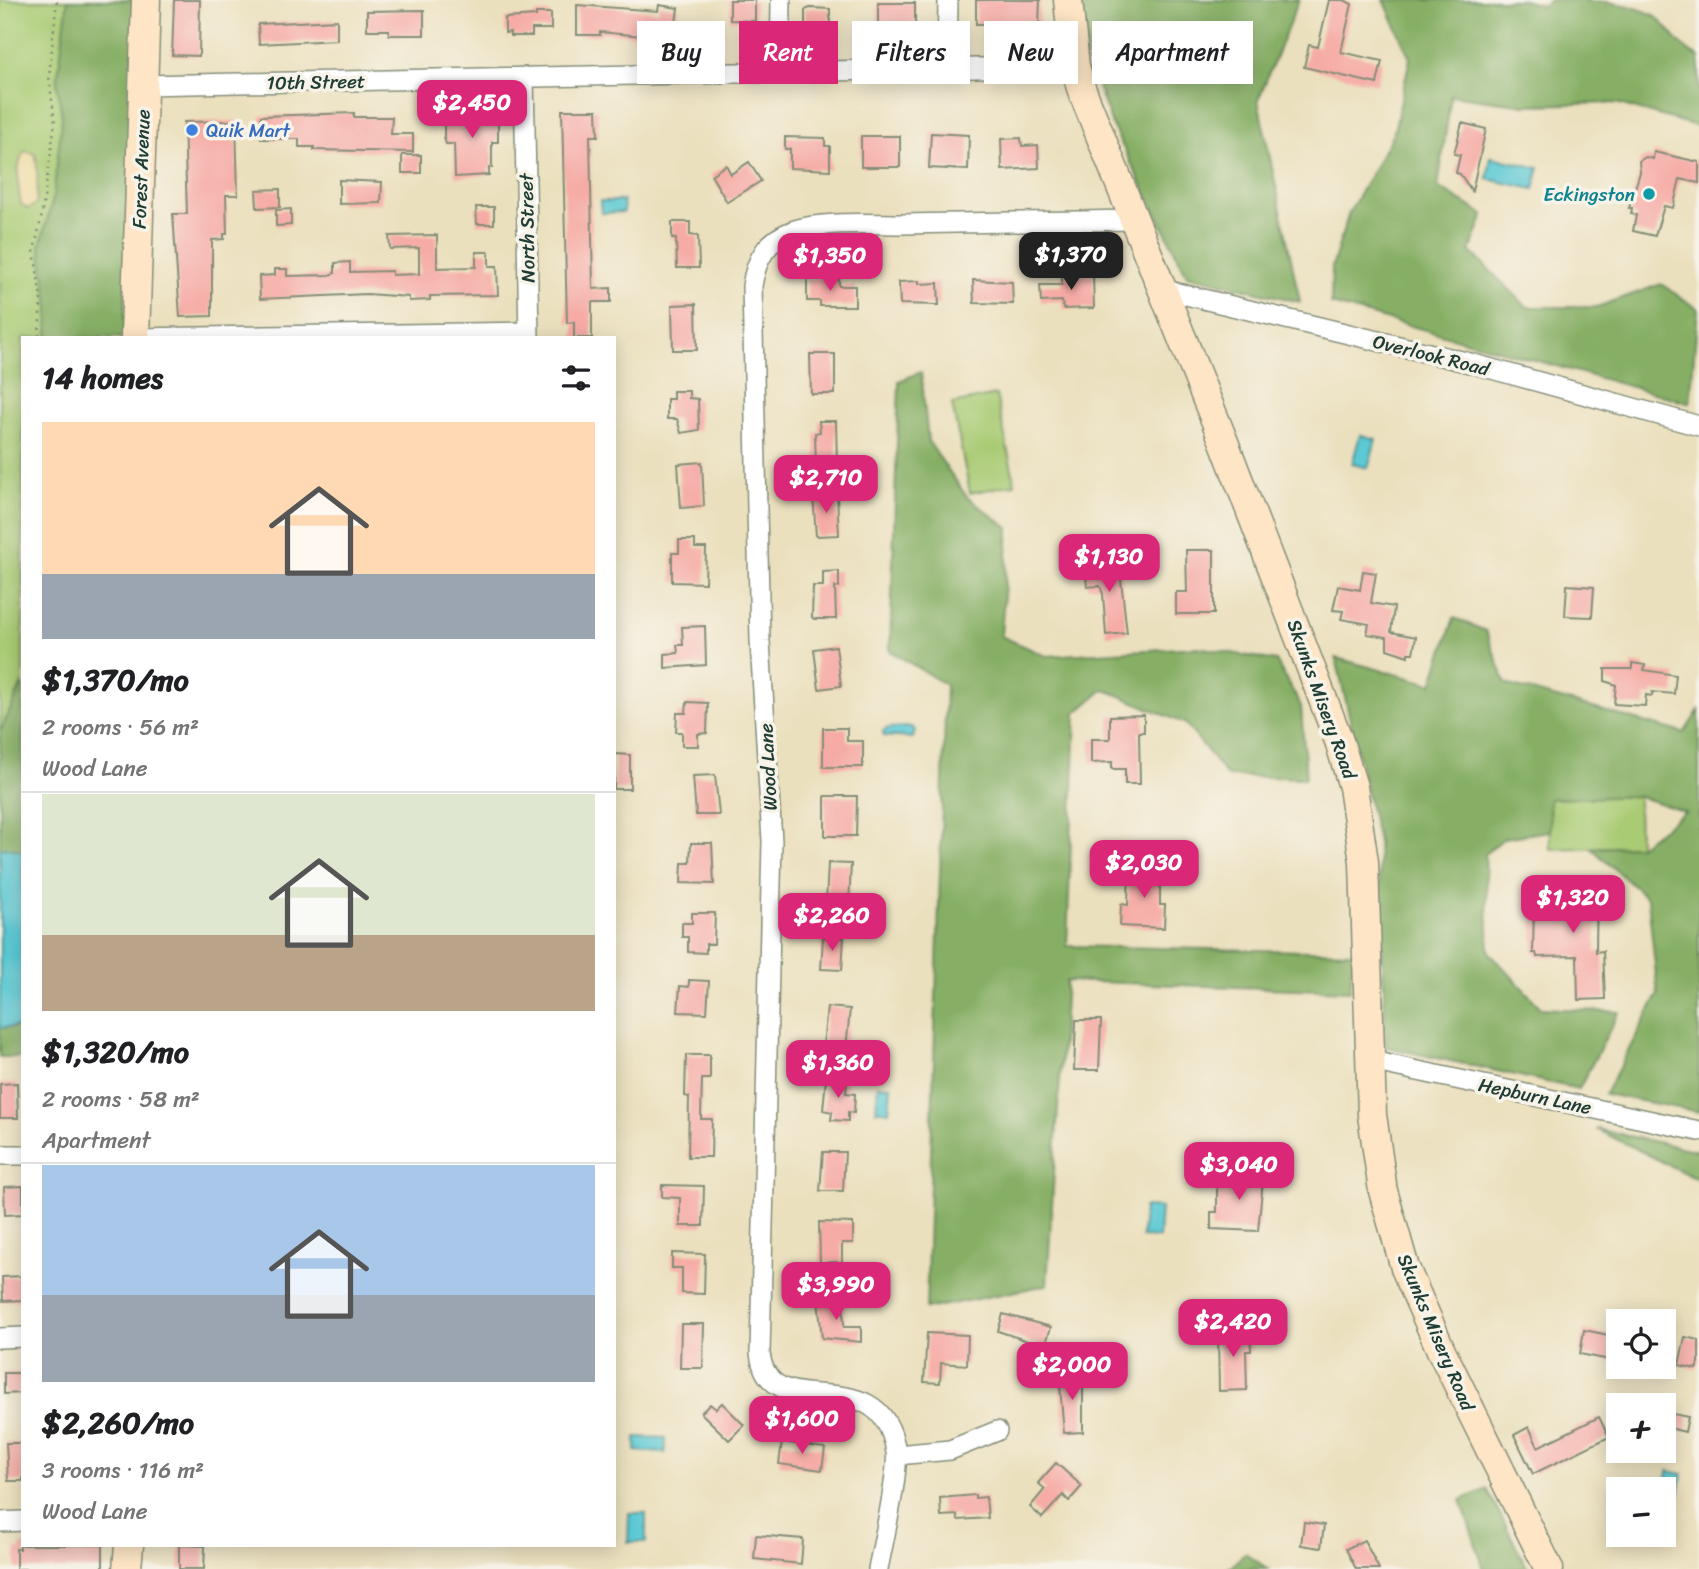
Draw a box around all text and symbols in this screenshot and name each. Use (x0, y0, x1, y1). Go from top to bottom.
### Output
chip: Buy (637, 21, 725, 84)
chip: Rent (739, 21, 838, 84)
chip: Filters (852, 21, 970, 84)
chip: New (984, 21, 1078, 84)
chip: Apartment (1092, 21, 1253, 84)
street label: 10th Street (266, 65, 366, 99)
pin: $2,450 (415, 80, 529, 140)
text: $2,450 (433, 82, 511, 123)
street label: Forest Avenue (122, 108, 160, 229)
place label: Quik Mart (206, 114, 291, 147)
marker: Quik Mart (184, 122, 200, 138)
street label: North Street (510, 172, 544, 283)
place label: Eckingston (1543, 178, 1635, 211)
marker: Eckingston (1641, 186, 1657, 202)
pin: $1,370 (1014, 232, 1128, 292)
pin: $1,350 (773, 233, 887, 293)
text: $1,370 (1035, 234, 1107, 275)
text: $1,350 (794, 235, 866, 276)
street label: Overlook Road (1369, 325, 1494, 386)
text: 14 homes (42, 351, 163, 405)
icon: filters (557, 359, 595, 397)
pin: $2,710 (769, 456, 883, 515)
text: $2,710 (790, 457, 862, 498)
icon: home (256, 468, 382, 594)
pin: $1,130 (1052, 534, 1166, 594)
text: $1,130 (1075, 536, 1143, 577)
street label: Skunks Misery Road (1278, 614, 1367, 785)
text: $1,370/mo (42, 653, 189, 707)
text: 2 rooms · 56 m² (42, 707, 199, 748)
street label: Wood Lane (749, 722, 787, 811)
text: Wood Lane (42, 748, 148, 789)
icon: home (256, 840, 382, 966)
pin: $2,030 (1087, 841, 1201, 900)
text: $2,030 (1106, 842, 1182, 883)
pin: $1,320 (1516, 876, 1630, 935)
text: $1,320 (1537, 877, 1609, 918)
pin: $2,260 (775, 894, 889, 953)
text: $2,260 (794, 895, 870, 936)
text: $1,320/mo (42, 1025, 189, 1079)
pin: $1,360 (781, 1040, 895, 1100)
text: $1,360 (802, 1042, 874, 1083)
street label: Hepburn Lane (1475, 1068, 1595, 1124)
text: 2 rooms · 58 m² (42, 1079, 200, 1120)
text: Apartment (42, 1120, 151, 1161)
pin: $3,040 (1182, 1142, 1296, 1202)
text: $3,040 (1200, 1144, 1278, 1185)
icon: home (256, 1211, 382, 1337)
street label: Skunks Misery Road (1388, 1248, 1484, 1417)
pin: $3,990 (779, 1262, 893, 1322)
text: $3,990 (797, 1264, 875, 1305)
pin: $2,420 (1176, 1300, 1290, 1359)
text: $2,420 (1194, 1301, 1272, 1342)
map controls (1606, 1309, 1676, 1547)
button: locate (1606, 1309, 1676, 1379)
pin: $2,000 (1015, 1342, 1129, 1402)
text: $2,000 (1033, 1344, 1111, 1385)
button: + (1606, 1393, 1676, 1463)
text: $2,260/mo (42, 1396, 194, 1450)
pin: $1,600 (745, 1396, 859, 1456)
text: $1,600 (765, 1398, 839, 1439)
text: 3 rooms · 116 m² (42, 1450, 204, 1491)
button: − (1606, 1477, 1676, 1547)
text: Wood Lane (42, 1491, 148, 1532)

